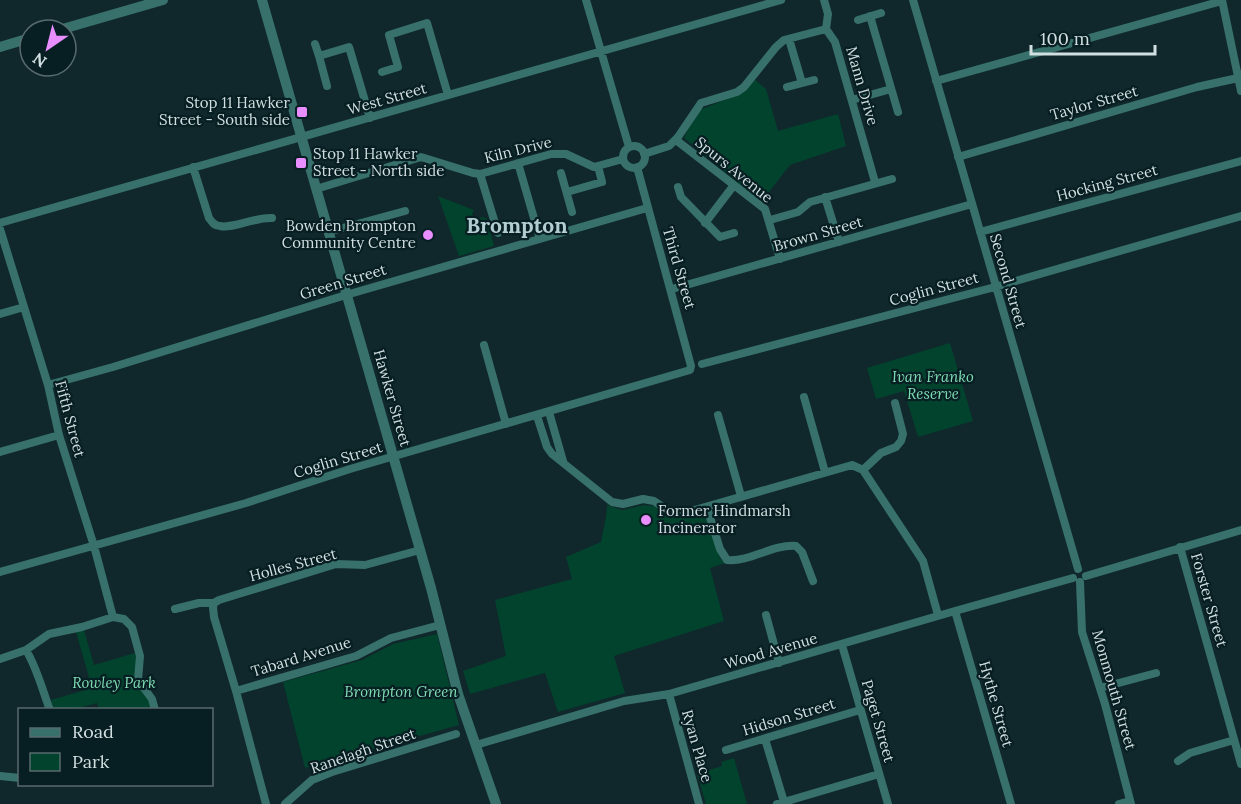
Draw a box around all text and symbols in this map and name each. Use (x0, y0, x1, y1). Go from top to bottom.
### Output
north arrow (18, 18, 78, 78)
scale bar (1031, 18, 1156, 56)
text: 100 m (1040, 27, 1090, 50)
street label: Mann Drive (842, 44, 883, 128)
text: N (29, 49, 50, 72)
street label: West Street (345, 78, 429, 119)
street label: Taylor Street (1048, 81, 1140, 124)
place label: Stop 11 Hawker Street - South side (159, 93, 290, 129)
marker: Stop 11 Hawker Street - South side (295, 105, 309, 119)
street label: Kiln Drive (482, 132, 554, 167)
street label: Spurs Avenue (692, 132, 777, 207)
place label: Stop 11 Hawker Street - North side (313, 144, 444, 180)
marker: Stop 11 Hawker Street - North side (294, 156, 308, 170)
street label: Hocking Street (1054, 160, 1160, 205)
district label: Brompton (466, 212, 568, 239)
street label: Brown Street (771, 212, 865, 255)
place label: Bowden Brompton Community Centre (282, 216, 416, 252)
street label: Third Street (659, 225, 700, 311)
marker: Bowden Brompton Community Centre (421, 228, 435, 242)
street label: Second Street (986, 231, 1031, 331)
street label: Green Street (297, 259, 389, 304)
street label: Coglin Street (887, 267, 981, 310)
street label: Hawker Street (370, 347, 415, 449)
park label: Ivan Franko Reserve (892, 367, 974, 403)
street label: Fifth Street (51, 378, 90, 460)
street label: Coglin Street (291, 437, 385, 482)
place label: Former Hindmarsh Incinerator (658, 501, 791, 537)
marker: Former Hindmarsh Incinerator (639, 513, 653, 527)
street label: Holles Street (247, 544, 339, 585)
street label: Forster Street (1187, 551, 1232, 649)
street label: Wood Avenue (722, 628, 819, 673)
street label: Monmouth Street (1088, 628, 1141, 752)
street label: Tabard Avenue (249, 632, 353, 681)
street label: Hythe Street (975, 659, 1018, 749)
park label: Rowley Park (72, 673, 156, 692)
street label: Paget Street (858, 677, 899, 765)
park label: Brompton Green (344, 682, 458, 701)
street label: Hidson Street (740, 693, 838, 740)
street label: Ryan Place (678, 707, 717, 784)
legend (18, 708, 213, 786)
text: Road (72, 720, 114, 743)
street label: Ranelagh Street (308, 724, 418, 777)
text: Park (72, 750, 110, 773)

